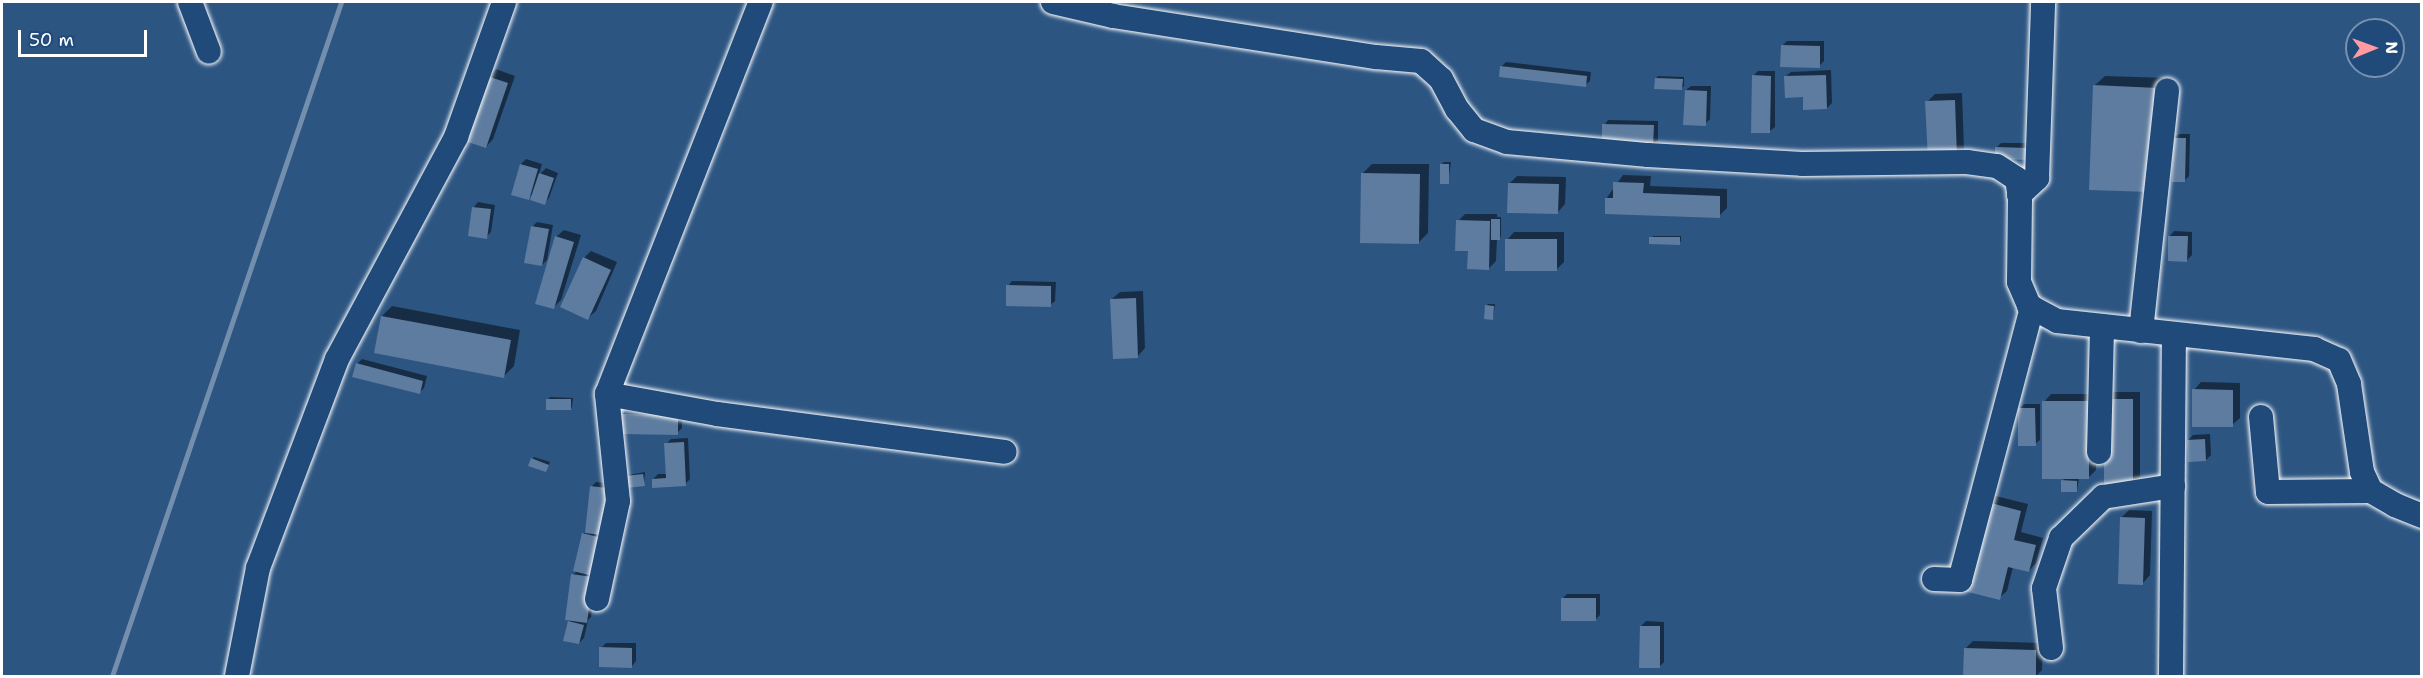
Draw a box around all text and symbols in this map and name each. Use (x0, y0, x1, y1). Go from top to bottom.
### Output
scale bar (21, 18, 150, 56)
north arrow (2345, 18, 2405, 78)
text: 50 m (29, 28, 74, 52)
text: N (2381, 41, 2402, 54)

